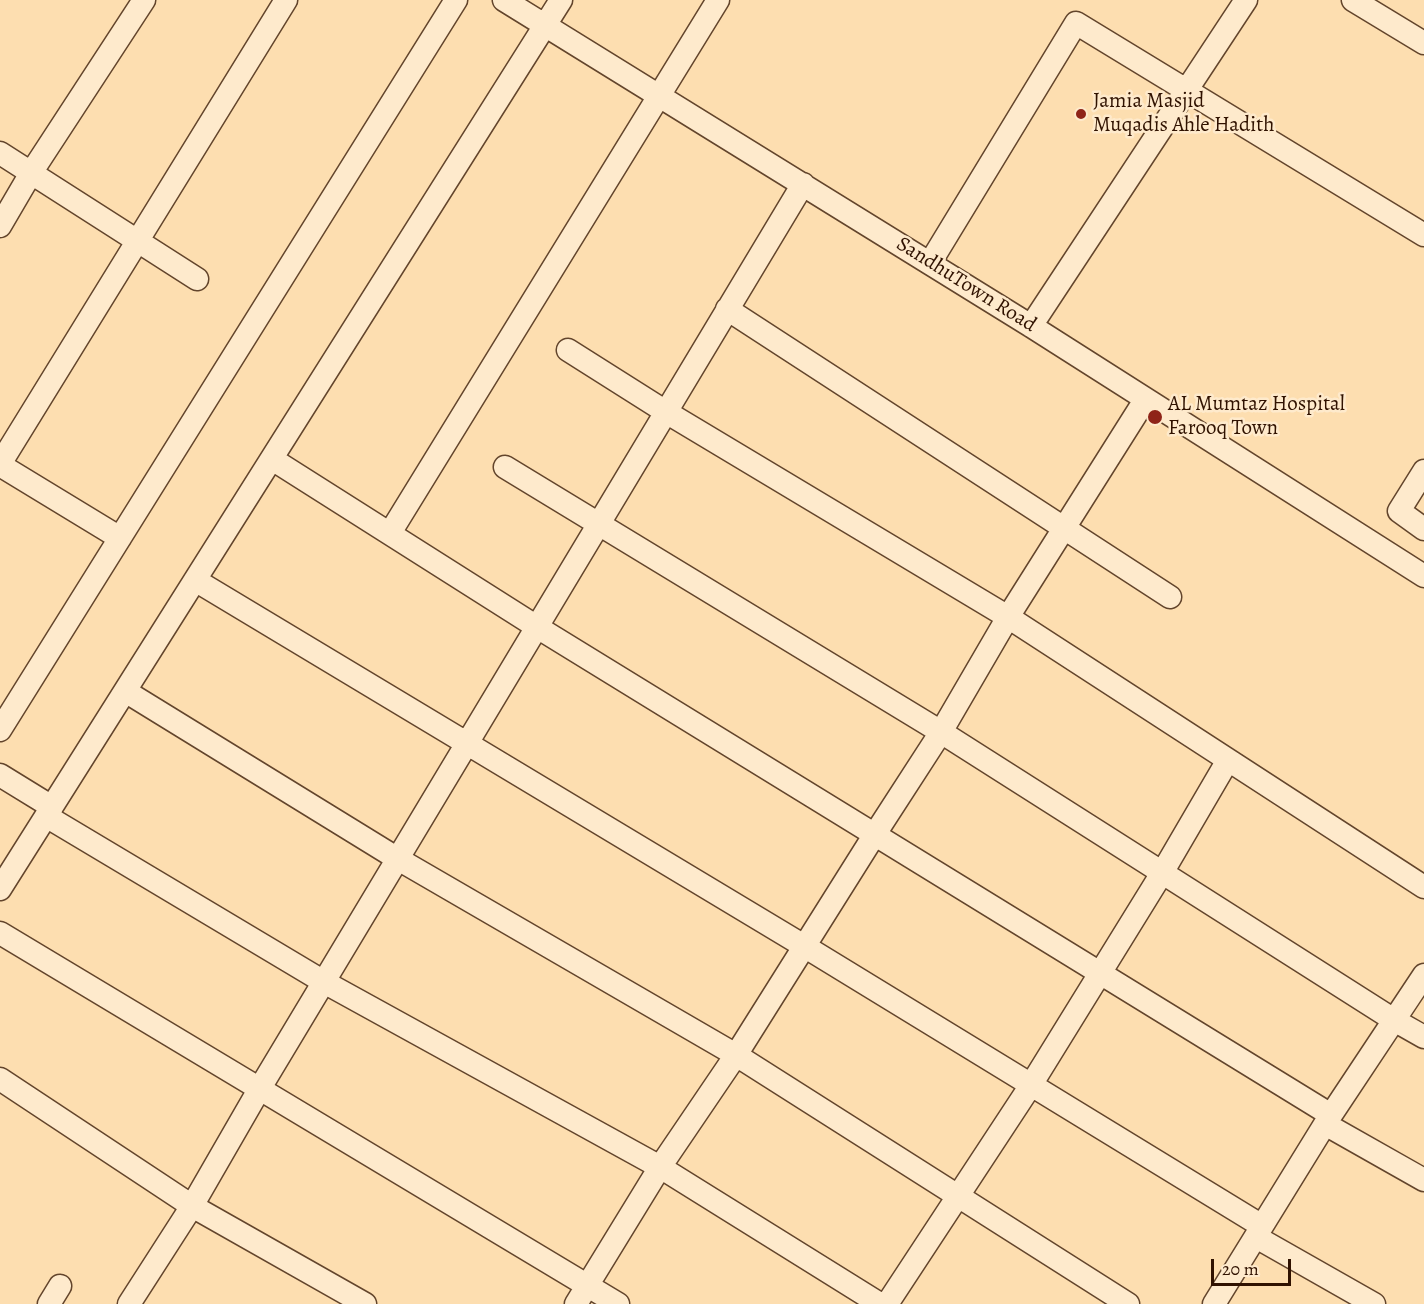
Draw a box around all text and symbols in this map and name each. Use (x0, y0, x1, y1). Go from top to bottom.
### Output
place label: Jamia Masjid Muqadis Ahle Hadith (1093, 89, 1274, 139)
marker: Jamia Masjid Muqadis Ahle Hadith (1074, 107, 1088, 121)
street label: SandhuTown Road (891, 232, 1041, 338)
place label: AL Mumtaz Hospital Farooq Town (1168, 392, 1345, 442)
marker: AL Mumtaz Hospital Farooq Town (1146, 408, 1164, 426)
scale bar (1214, 1247, 1294, 1285)
text: 20 m (1222, 1257, 1259, 1281)

